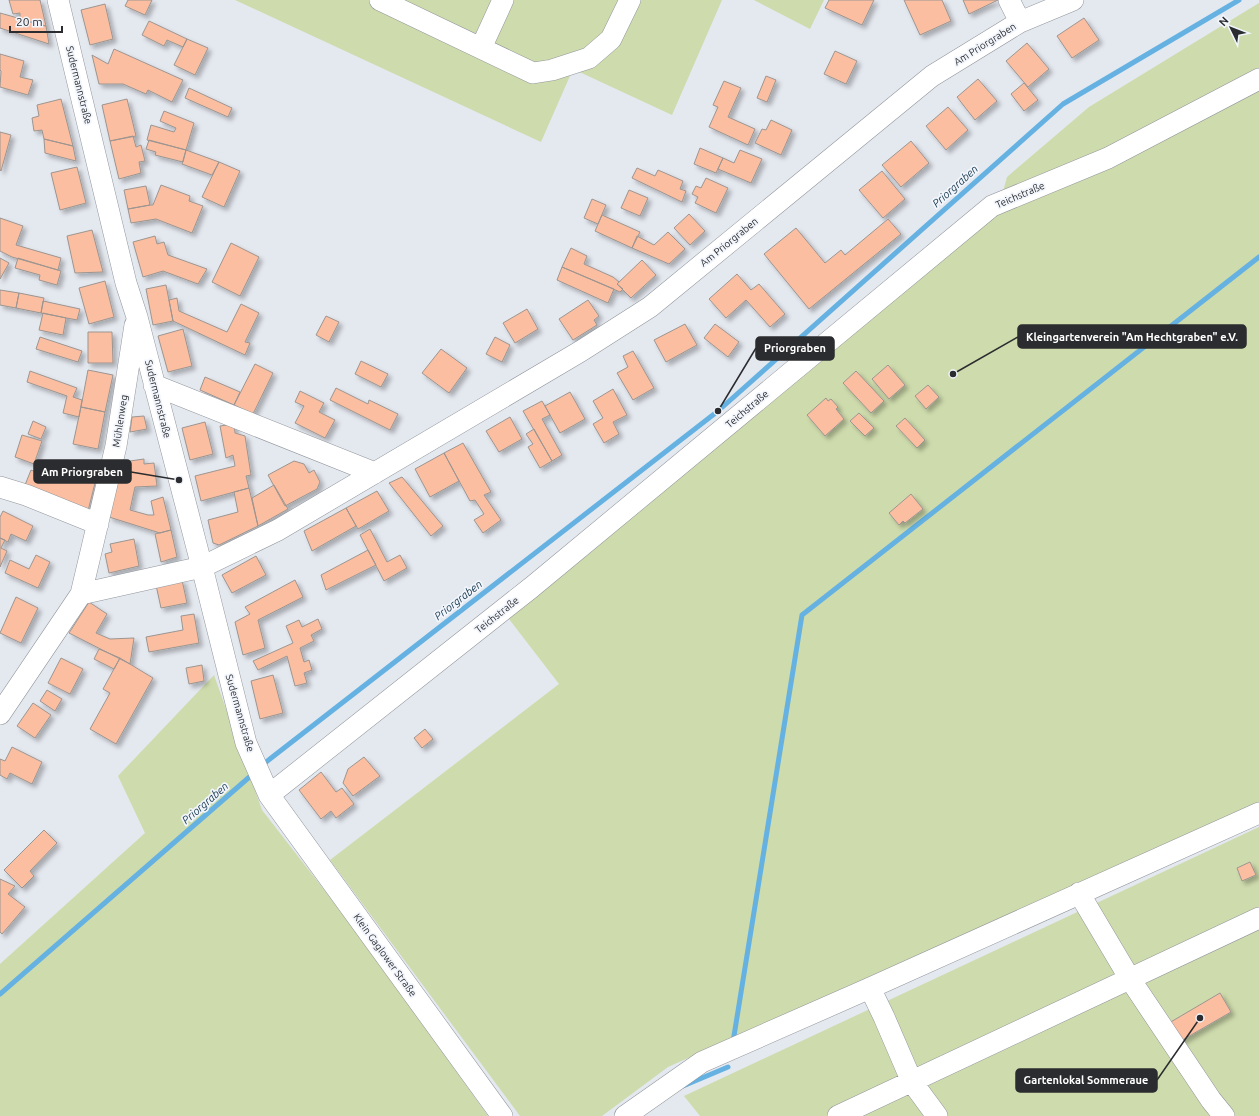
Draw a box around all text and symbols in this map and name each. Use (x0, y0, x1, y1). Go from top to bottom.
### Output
scale bar (10, 8, 62, 34)
north arrow (1211, 8, 1251, 48)
text: N (1216, 14, 1231, 28)
text: 20 m (16, 15, 43, 28)
street label: Am Priorgraben (952, 21, 1018, 67)
street label: Sudermannstraße (64, 45, 94, 125)
water label: Priorgraben (930, 162, 980, 210)
street label: Teichstraße (994, 180, 1046, 210)
street label: Am Priorgraben (698, 215, 760, 269)
callout: Kleingartenverein "Am Hechtgraben" e.V. (1018, 325, 1246, 348)
text: Kleingartenverein "Am Hechtgraben" e.V. (1026, 331, 1238, 343)
callout: Priorgraben (756, 337, 834, 360)
text: Priorgraben (764, 342, 826, 354)
street label: Sudermannstraße (143, 359, 173, 439)
street label: Teichstraße (723, 388, 771, 430)
street label: Mühlenweg (110, 394, 130, 448)
callout: Am Priorgraben (34, 460, 131, 483)
text: Am Priorgraben (41, 466, 123, 478)
water label: Priorgraben (432, 578, 484, 622)
street label: Teichstraße (473, 595, 521, 635)
street label: Sudermannstraße (224, 673, 256, 753)
water label: Priorgraben (179, 780, 231, 826)
street label: Klein Gaglower Straße (351, 911, 419, 999)
callout: Gartenlokal Sommeraue (1016, 1069, 1157, 1092)
text: Gartenlokal Sommeraue (1024, 1074, 1148, 1086)

